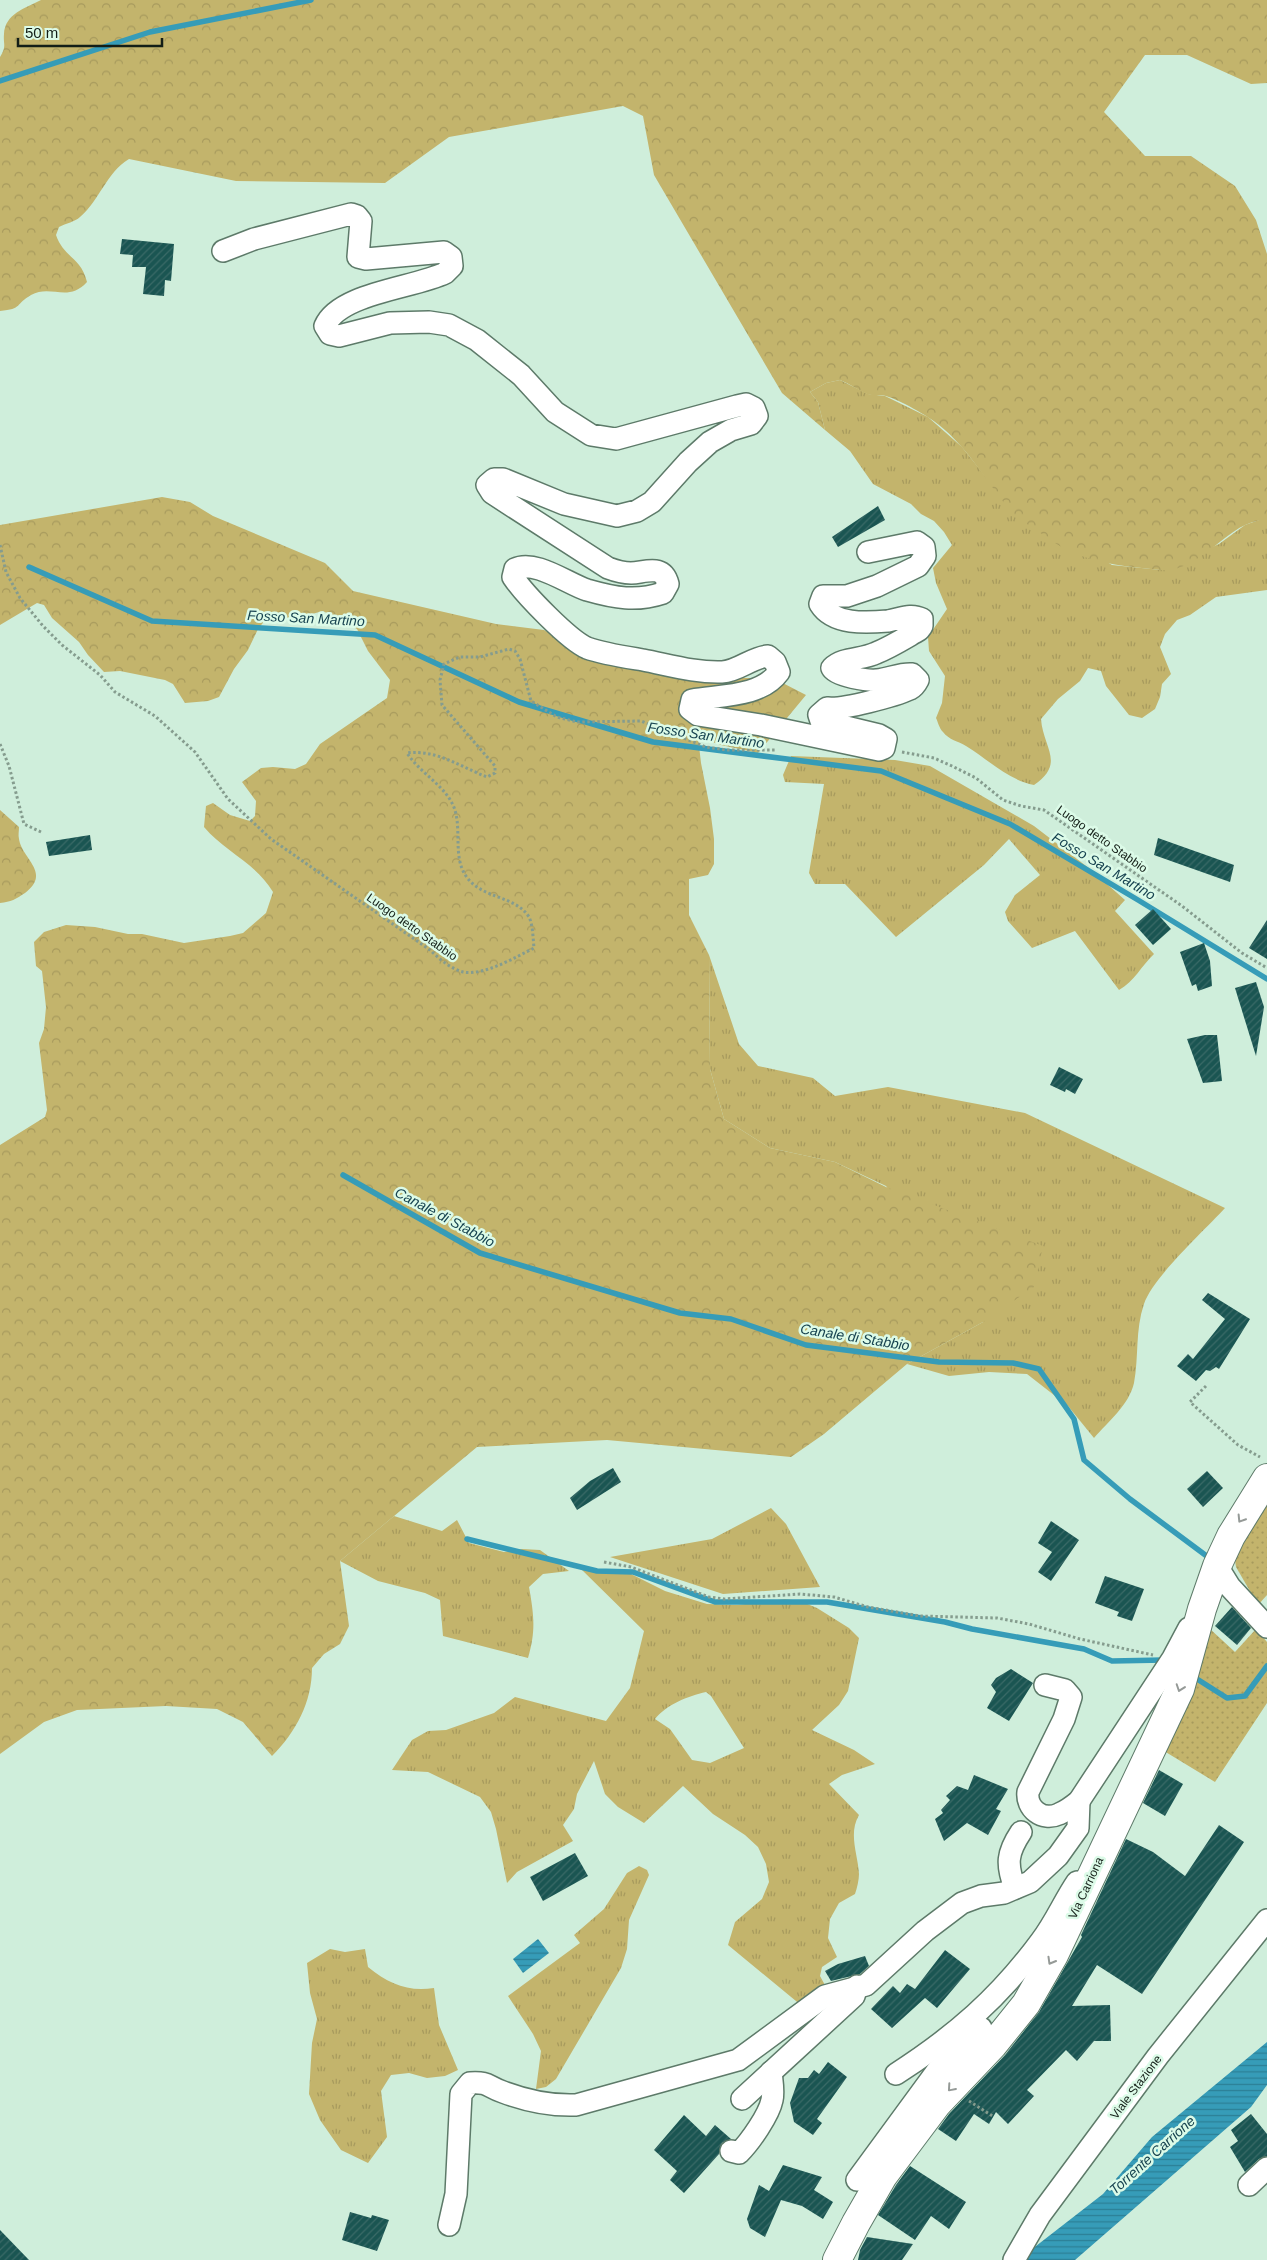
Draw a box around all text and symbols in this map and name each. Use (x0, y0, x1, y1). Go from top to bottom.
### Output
scale bar (18, 15, 161, 47)
text: 50 m (25, 24, 58, 41)
water label: Fosso San Martino (247, 607, 365, 629)
water label: Fosso San Martino (647, 719, 765, 751)
street label: Luogo detto Stabbio (1054, 802, 1150, 876)
water label: Fosso San Martino (1050, 829, 1159, 903)
street label: Luogo detto Stabbio (364, 890, 460, 964)
water label: Canale di Stabbio (392, 1184, 498, 1250)
water label: Canale di Stabbio (799, 1320, 911, 1354)
one-way arrow (1238, 1514, 1248, 1523)
one-way arrow (1176, 1683, 1186, 1691)
street label: Via Carriona (1066, 1855, 1107, 1921)
one-way arrow (1047, 1955, 1057, 1964)
street label: Viale Stazione (1107, 2052, 1165, 2122)
one-way arrow (948, 2083, 957, 2092)
water label: Torrente Carrione (1106, 2112, 1198, 2197)

